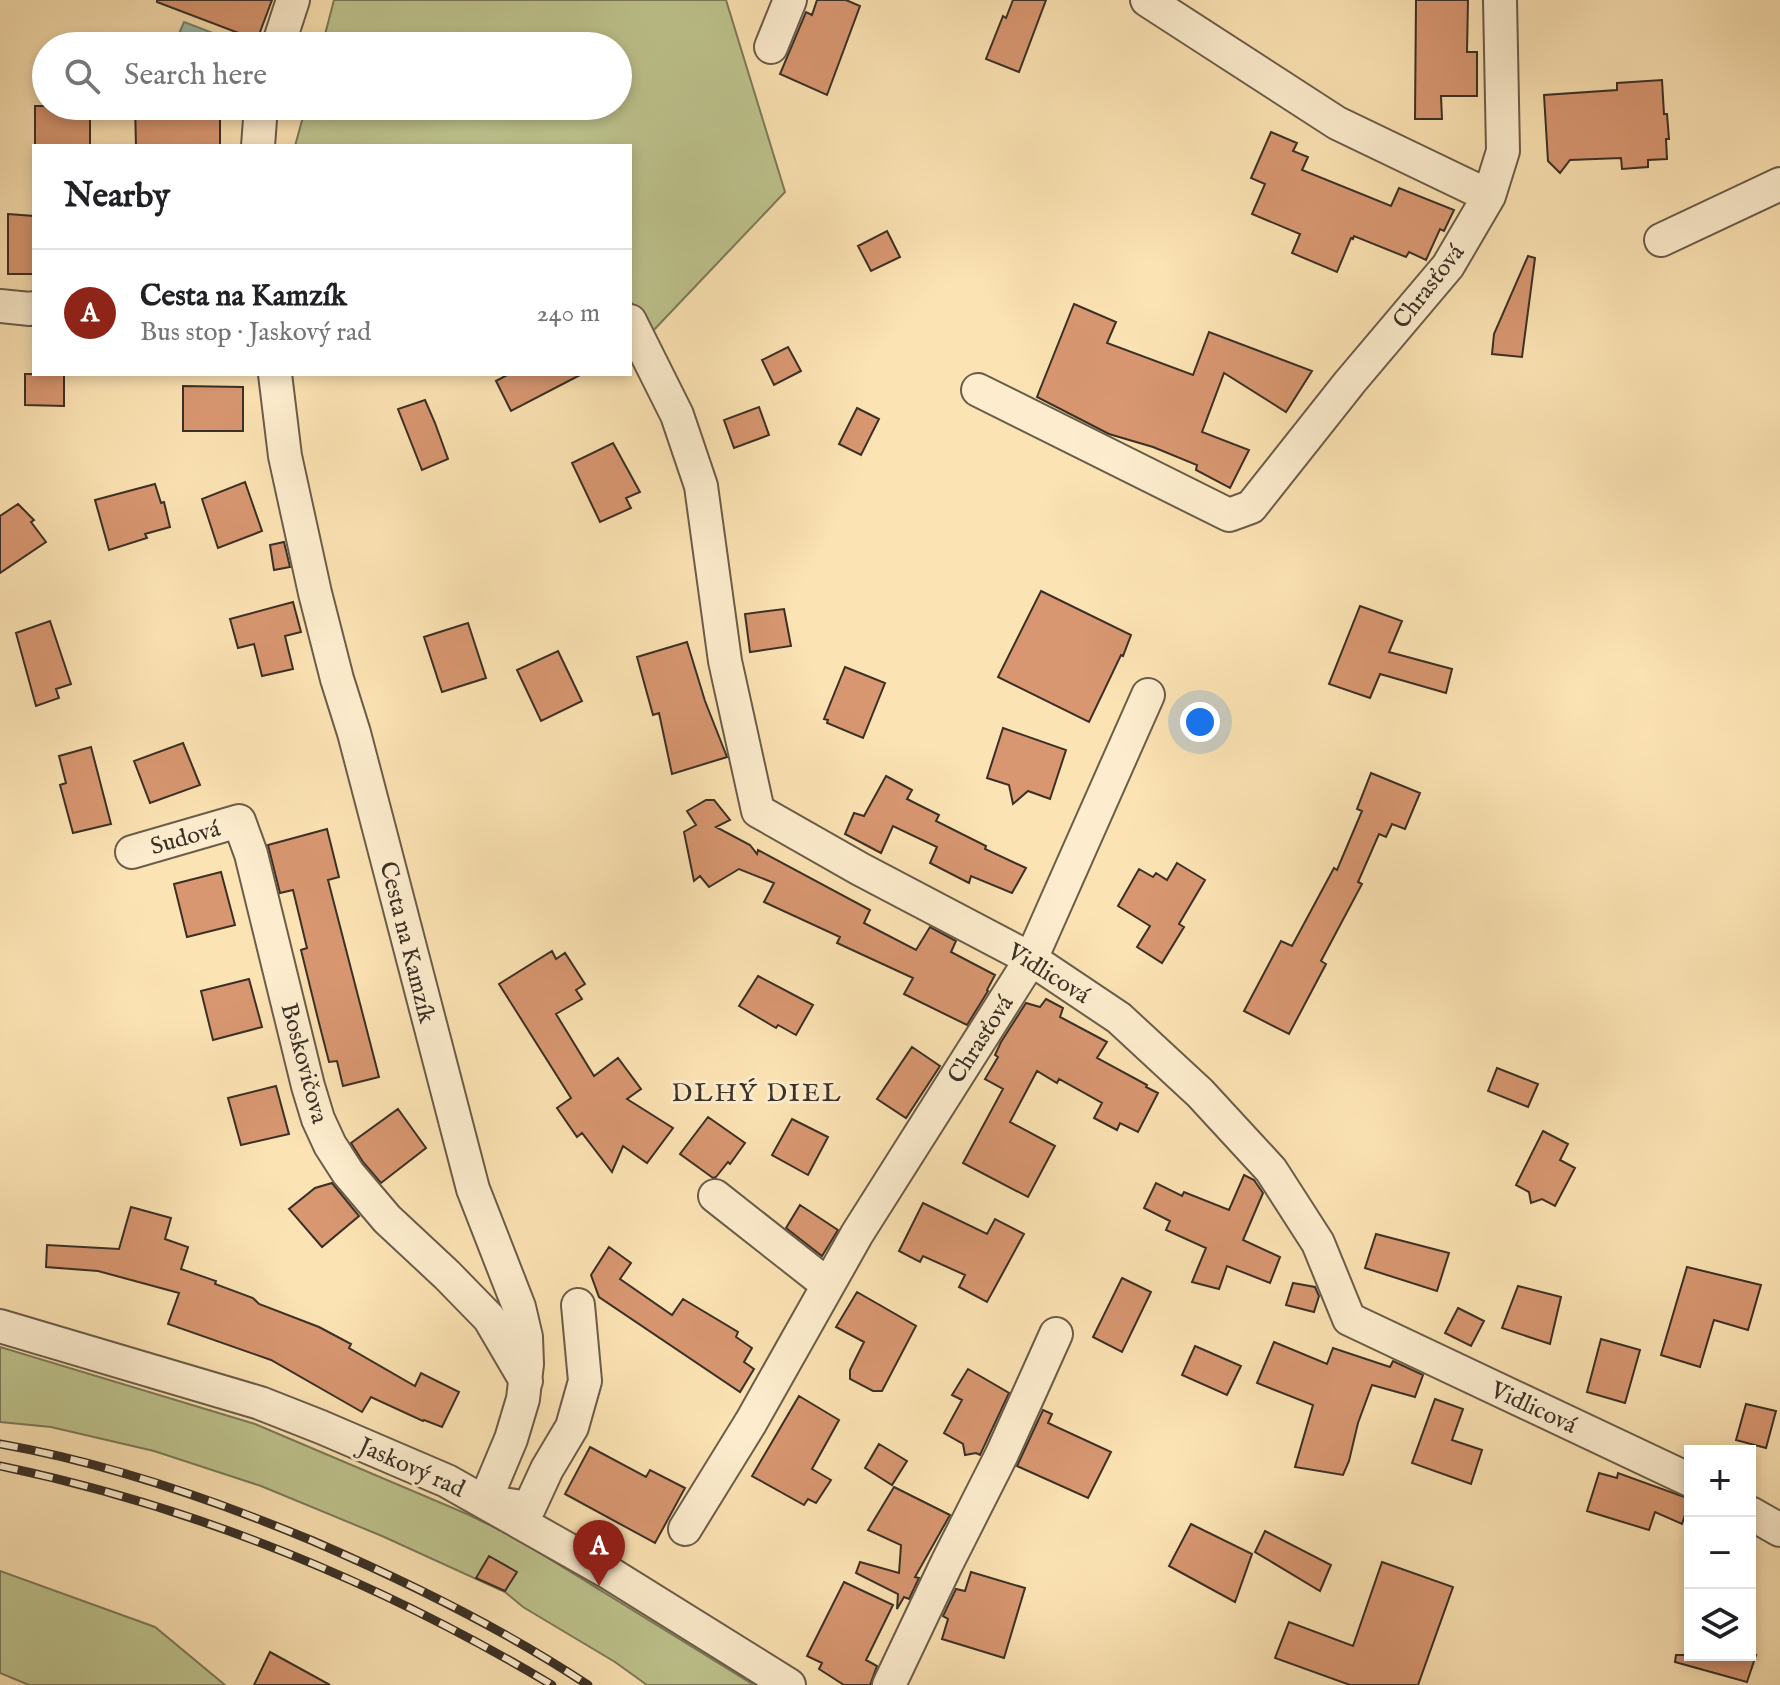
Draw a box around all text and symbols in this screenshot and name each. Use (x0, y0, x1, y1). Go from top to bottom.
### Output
search box (32, 32, 632, 120)
icon: search (60, 54, 104, 98)
text: Search here (124, 57, 267, 95)
text: Nearby (64, 175, 170, 218)
street label: Chrasťová (1386, 238, 1472, 336)
text: Cesta na Kamzík (140, 278, 347, 316)
text: A (81, 297, 99, 330)
text: 240 m (537, 297, 600, 330)
text: Bus stop · Jaskový rad (140, 316, 371, 349)
your location (1180, 702, 1220, 742)
street label: Sudová (147, 814, 225, 863)
street label: Cesta na Kamzík (371, 858, 442, 1027)
street label: Vidlicová (1000, 936, 1096, 1012)
street label: Chrasťová (941, 989, 1022, 1090)
street label: Boskovičova (273, 1000, 335, 1128)
district label: DLHÝ DIEL (672, 1077, 842, 1110)
street label: Vidlicová (1484, 1375, 1582, 1442)
street label: Jaskový rad (351, 1430, 469, 1506)
map controls (1684, 1445, 1756, 1661)
button: + (1684, 1445, 1756, 1517)
button: − (1684, 1517, 1756, 1589)
pin: A (573, 1520, 625, 1586)
button: layers (1684, 1589, 1756, 1661)

